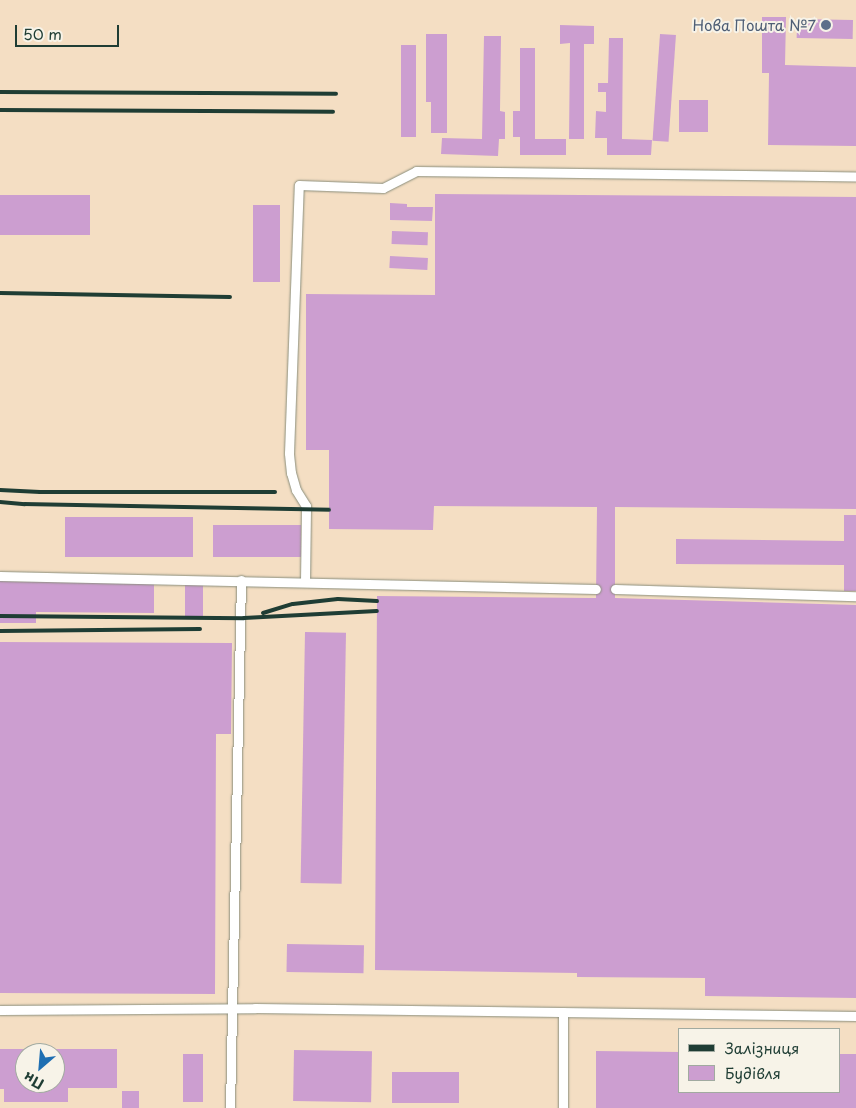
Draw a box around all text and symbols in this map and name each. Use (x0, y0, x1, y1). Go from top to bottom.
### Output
scale bar (18, 15, 121, 47)
place label: Нова Пошта №7 (691, 16, 816, 34)
marker: Нова Пошта №7 (820, 19, 832, 31)
text: 50 m (23, 22, 62, 45)
legend (678, 1028, 841, 1093)
text: Залізниця (725, 1036, 799, 1059)
north arrow (15, 1043, 65, 1093)
text: Будівля (725, 1061, 781, 1084)
text: Пн (20, 1067, 47, 1095)

